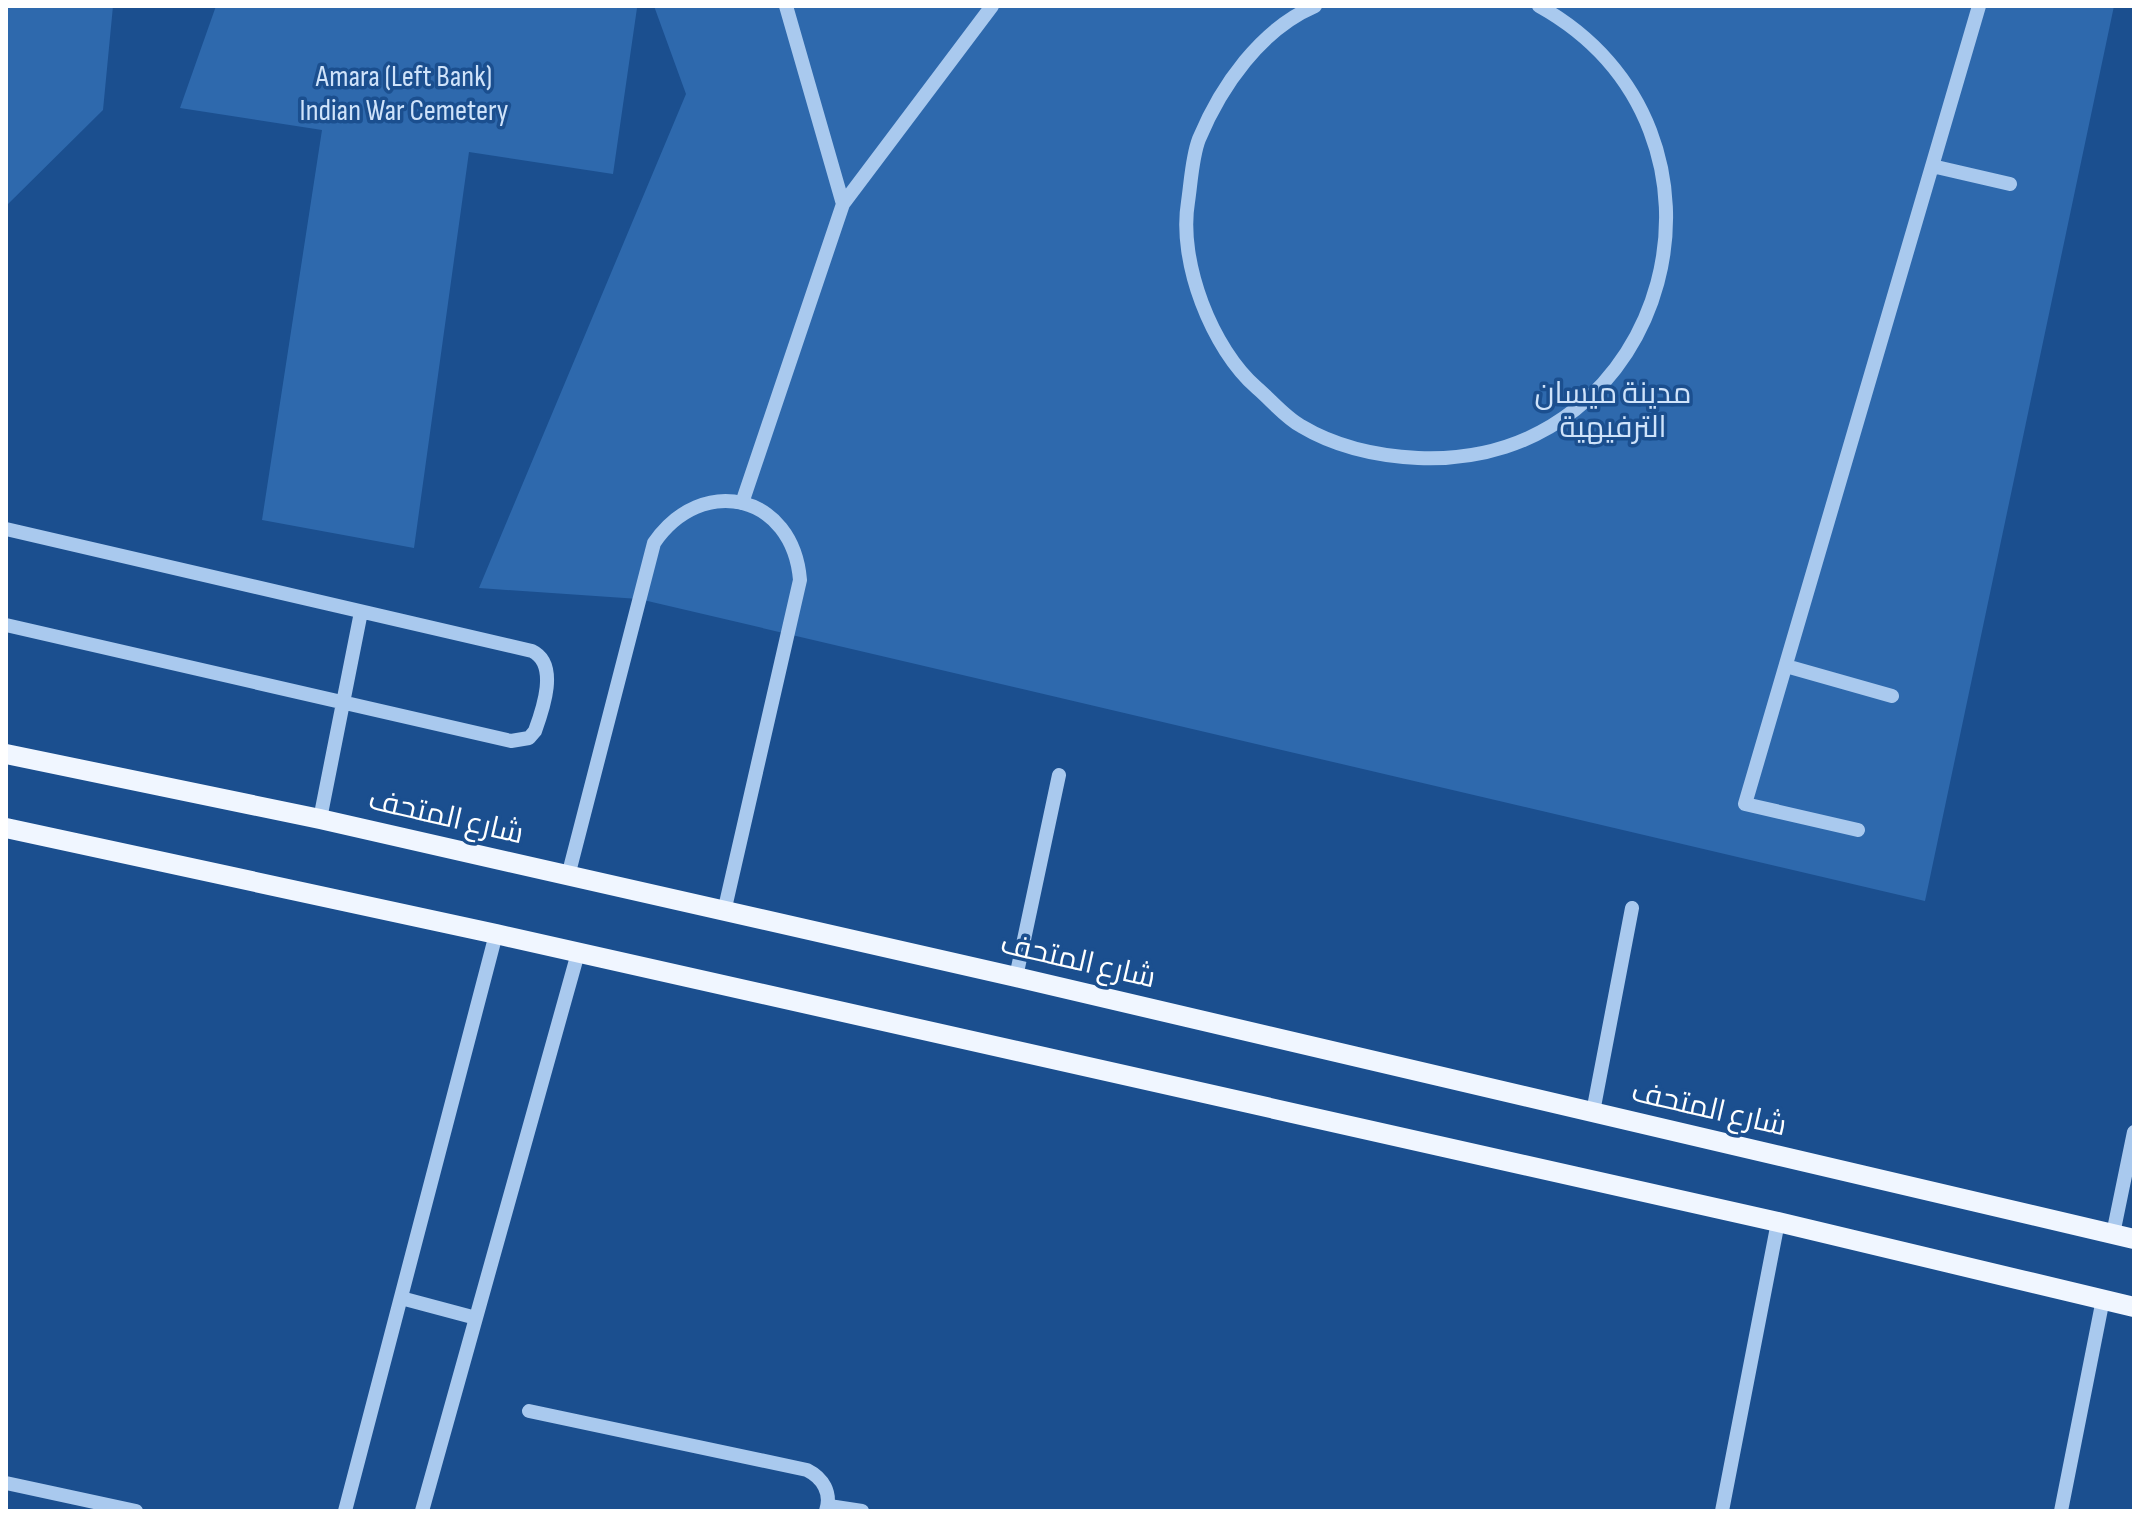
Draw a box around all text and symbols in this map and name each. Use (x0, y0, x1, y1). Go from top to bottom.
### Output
park label: Amara (Left Bank) Indian War Cemetery (300, 59, 509, 129)
park label: مدينة ميسان الترفيهية (1535, 376, 1691, 446)
street label: شارع المتحف (365, 782, 527, 853)
street label: شارع المتحف (997, 926, 1159, 997)
street label: شارع المتحف (1628, 1074, 1790, 1145)

